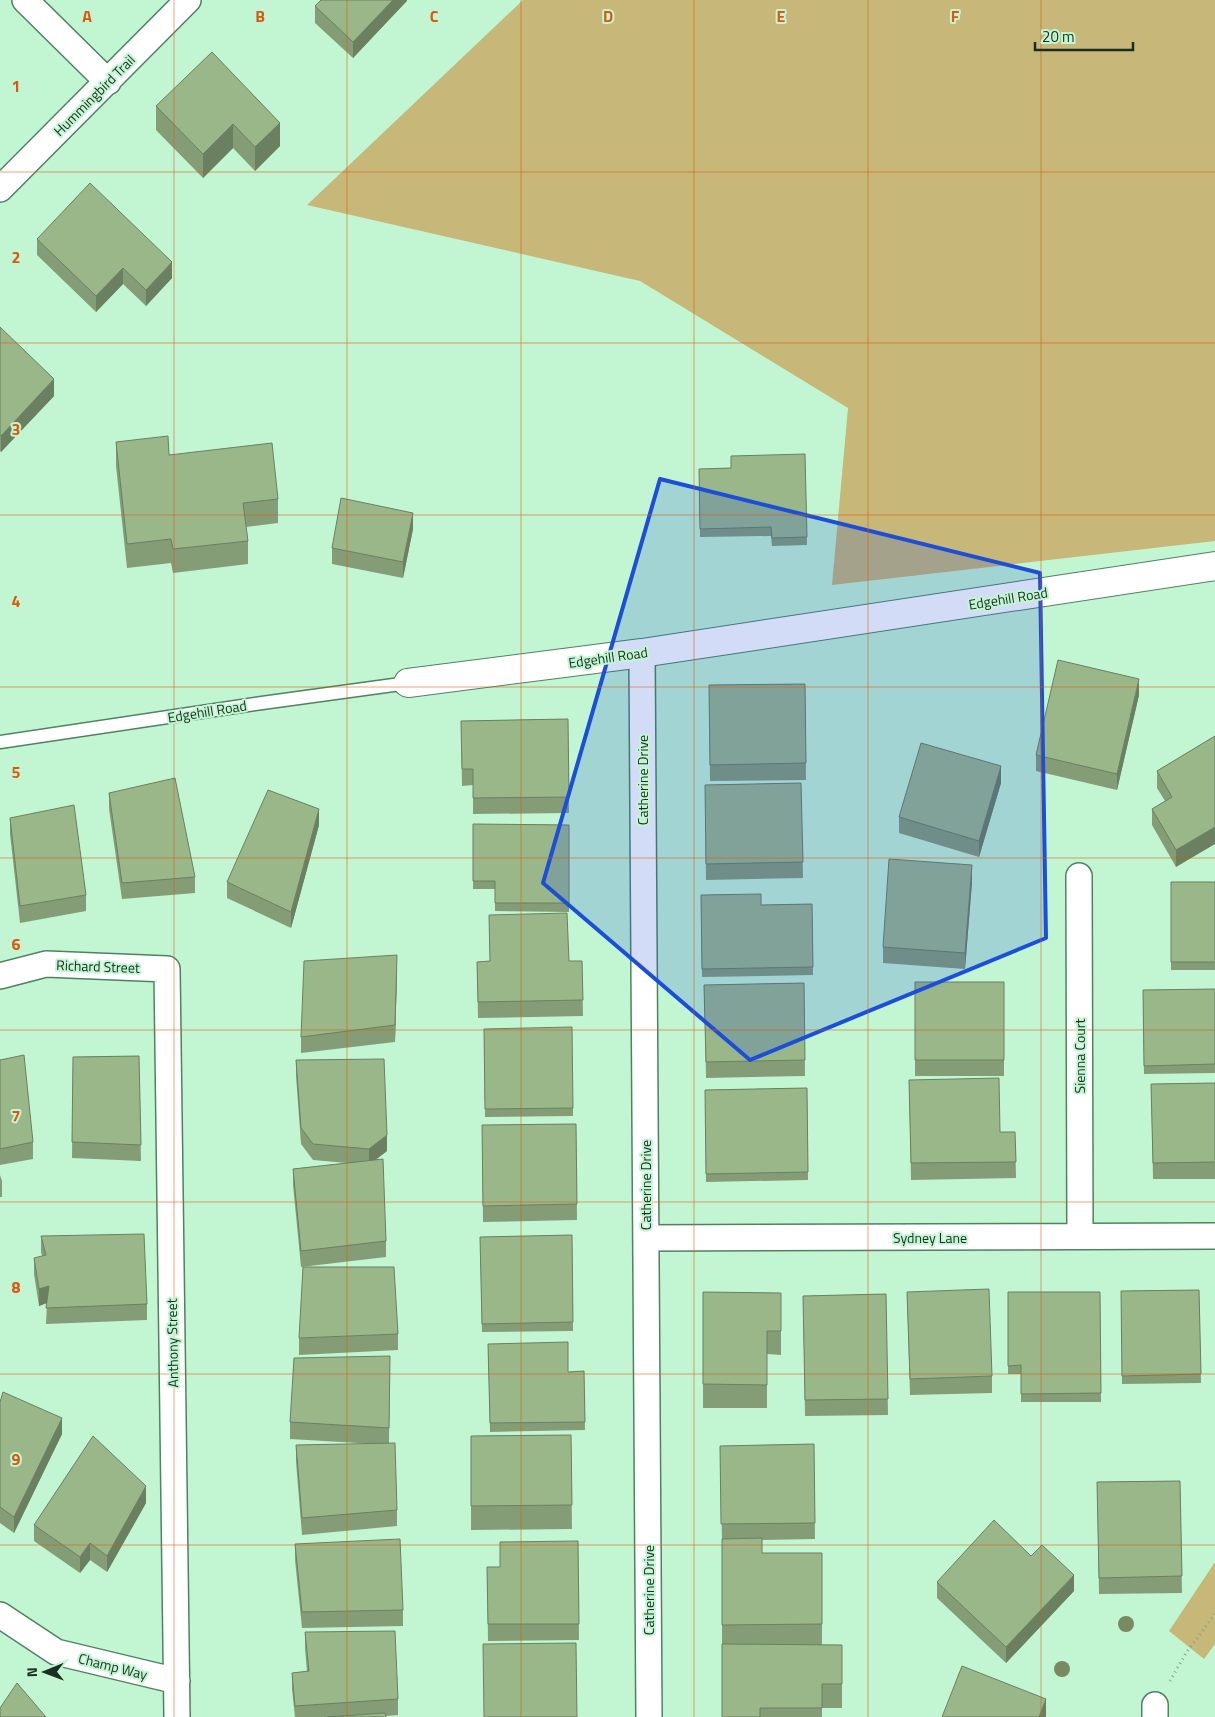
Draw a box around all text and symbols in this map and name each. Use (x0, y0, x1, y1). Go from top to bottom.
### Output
text: A (82, 4, 92, 28)
text: B (255, 4, 265, 28)
text: C (430, 4, 439, 28)
text: D (603, 4, 613, 28)
text: E (777, 4, 786, 28)
text: F (951, 4, 960, 28)
scale bar (1035, 20, 1132, 52)
text: 20 m (1042, 25, 1075, 48)
street label: Hummingbird Trail (48, 49, 140, 141)
text: 1 (12, 74, 20, 98)
text: 2 (12, 245, 20, 269)
text: 3 (12, 417, 20, 441)
street label: Edgehill Road (967, 581, 1049, 615)
text: 4 (12, 589, 21, 613)
street label: Edgehill Road (567, 641, 649, 673)
street label: Edgehill Road (166, 694, 248, 728)
street label: Catherine Drive (632, 735, 653, 825)
text: 5 (12, 760, 21, 784)
text: 6 (12, 932, 21, 956)
street label: Richard Street (56, 954, 140, 978)
street label: Sienna Court (1069, 1018, 1090, 1093)
text: 7 (12, 1104, 20, 1128)
street label: Catherine Drive (635, 1140, 656, 1230)
street label: Sydney Lane (893, 1227, 967, 1248)
text: 8 (12, 1275, 21, 1299)
street label: Anthony Street (161, 1298, 183, 1388)
text: 9 (12, 1447, 21, 1471)
street label: Catherine Drive (638, 1545, 659, 1635)
north arrow (20, 1647, 70, 1697)
street label: Champ Way (76, 1647, 150, 1685)
text: N (21, 1667, 42, 1677)

